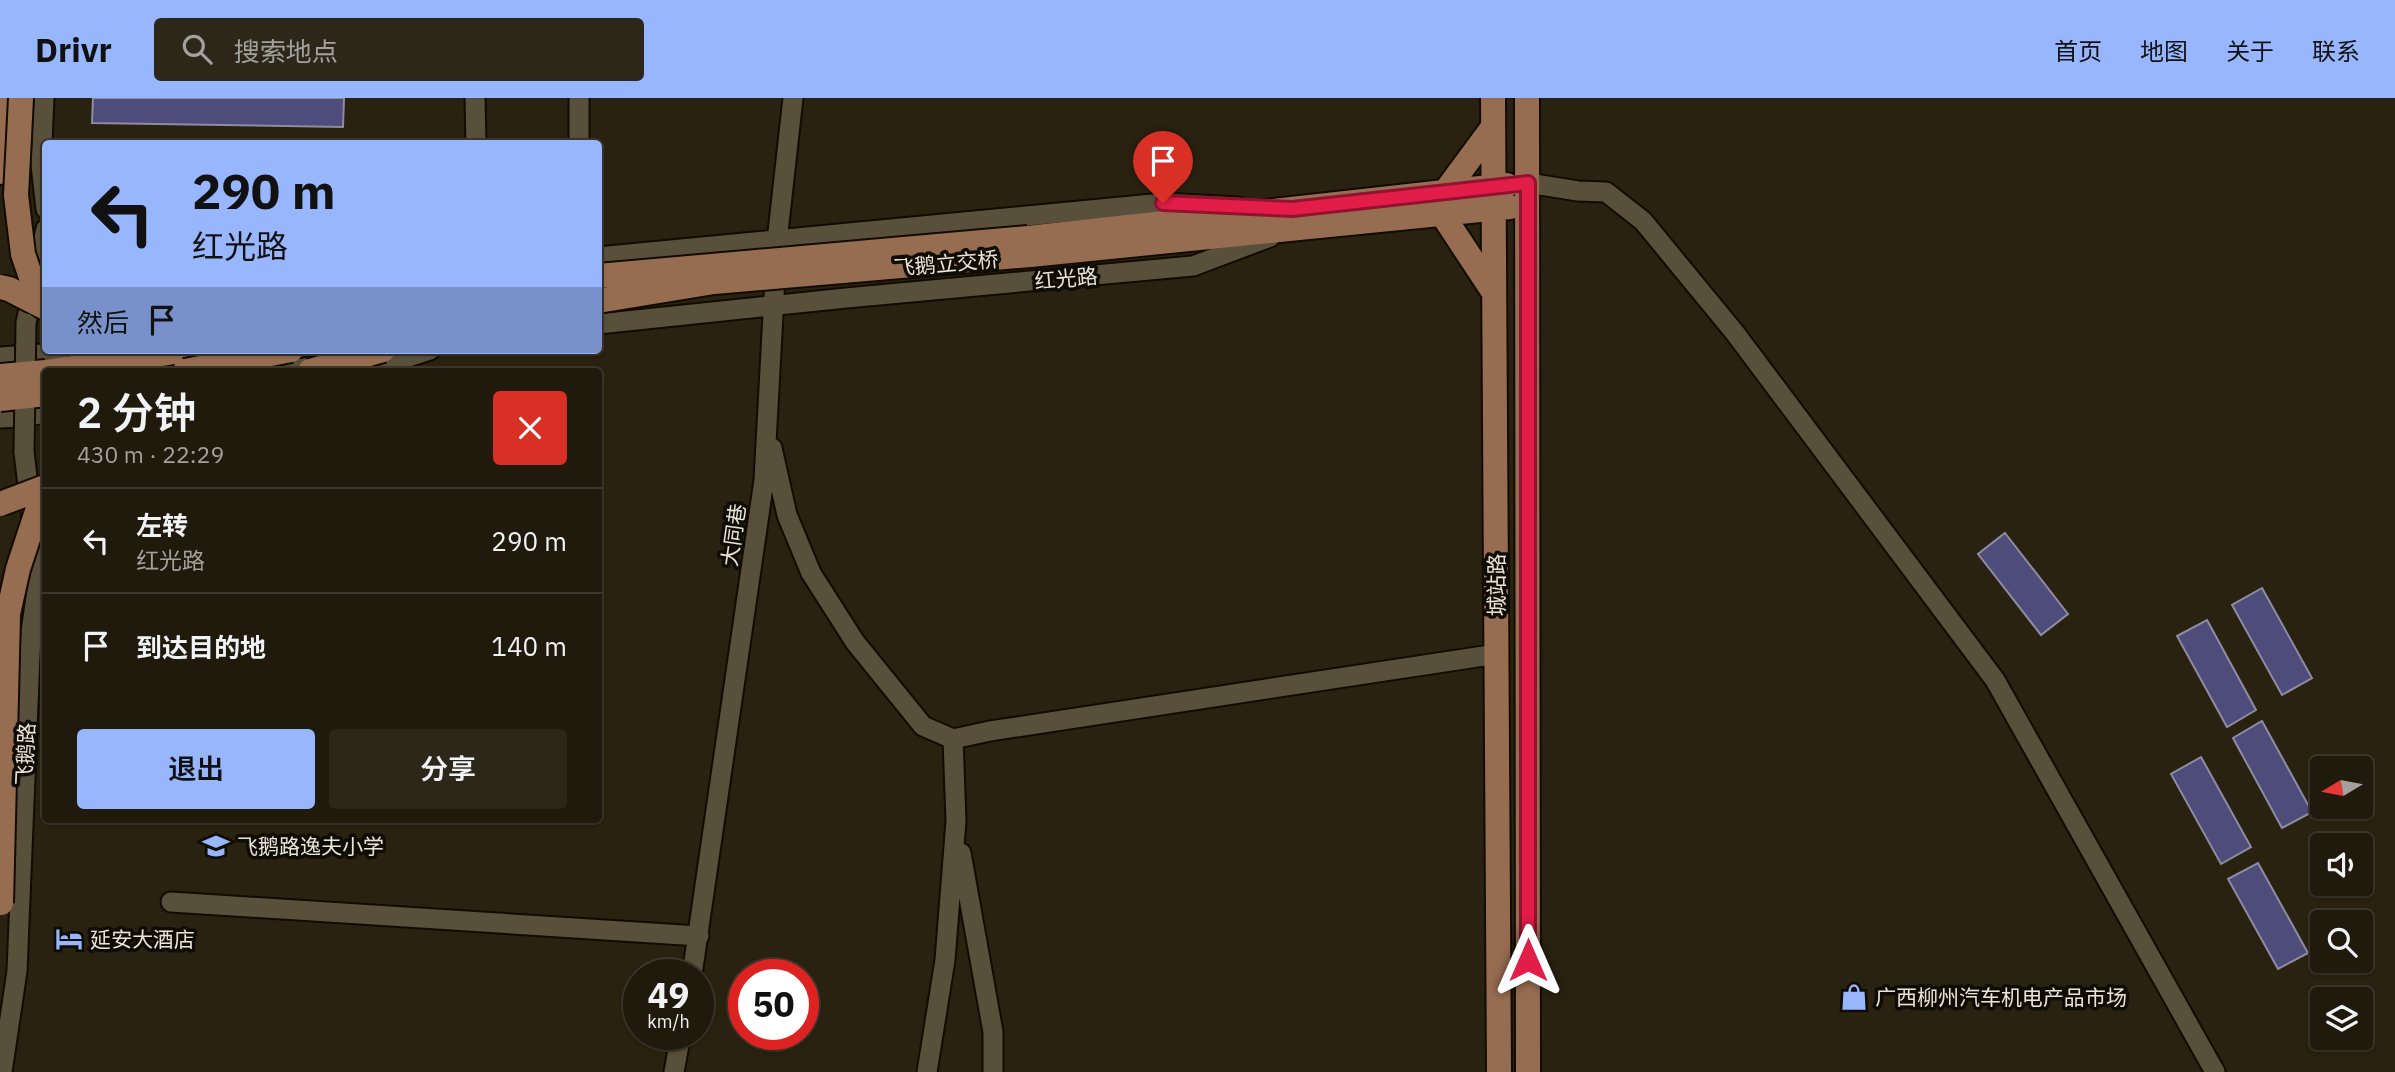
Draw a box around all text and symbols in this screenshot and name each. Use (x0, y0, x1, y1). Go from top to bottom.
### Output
search box (154, 18, 644, 81)
text: Drivr (35, 28, 112, 71)
icon: search (178, 30, 216, 68)
text: 搜索地点 (234, 34, 338, 68)
text: 首页 (2054, 35, 2102, 67)
text: 地图 (2140, 35, 2188, 67)
text: 关于 (2226, 35, 2274, 67)
text: 联系 (2312, 35, 2360, 67)
pin (1133, 131, 1193, 203)
icon: arrive (1144, 142, 1182, 180)
text: 290 m (192, 159, 336, 222)
icon: left (77, 168, 168, 259)
text: 红光路 (192, 225, 288, 267)
street label: 飞鹅立交桥 (892, 244, 1000, 282)
street label: 红光路 (1033, 261, 1099, 295)
icon: arrive (143, 301, 181, 339)
text: 然后 (77, 305, 129, 339)
text: 2 分钟 (77, 385, 196, 440)
button: close (493, 391, 567, 465)
text: 430 m · 22:29 (77, 439, 224, 469)
street label: 大同巷 (715, 502, 751, 568)
text: 左转 (136, 508, 188, 542)
icon: left (77, 522, 115, 560)
text: 290 m (491, 524, 567, 558)
text: 红光路 (136, 545, 205, 575)
street label: 城站路 (1482, 554, 1510, 617)
icon: arrive (77, 627, 115, 665)
text: 140 m (491, 629, 567, 663)
text: 到达目的地 (136, 630, 266, 664)
street label: 飞鹅路 (9, 722, 41, 786)
button: 退出 (77, 729, 315, 809)
button: 分享 (329, 729, 567, 809)
north arrow (2310, 756, 2373, 819)
map controls (2310, 756, 2373, 1050)
school or university icon: 飞鹅路逸夫小学 (201, 831, 231, 861)
place label: 飞鹅路逸夫小学 (237, 832, 384, 860)
button: sound (2310, 833, 2373, 896)
button: search (2310, 910, 2373, 973)
position arrow (1491, 923, 1565, 997)
hotel icon: 延安大酒店 (54, 924, 84, 954)
place label: 延安大酒店 (90, 925, 195, 953)
speed limit sign: 50 (728, 959, 819, 1050)
text: 49 (647, 972, 690, 1018)
shop icon: 广西柳州汽车机电产品市场 (1839, 982, 1869, 1012)
place label: 广西柳州汽车机电产品市场 (1875, 983, 2127, 1011)
button: layers (2310, 987, 2373, 1050)
text: km/h (647, 1010, 690, 1033)

